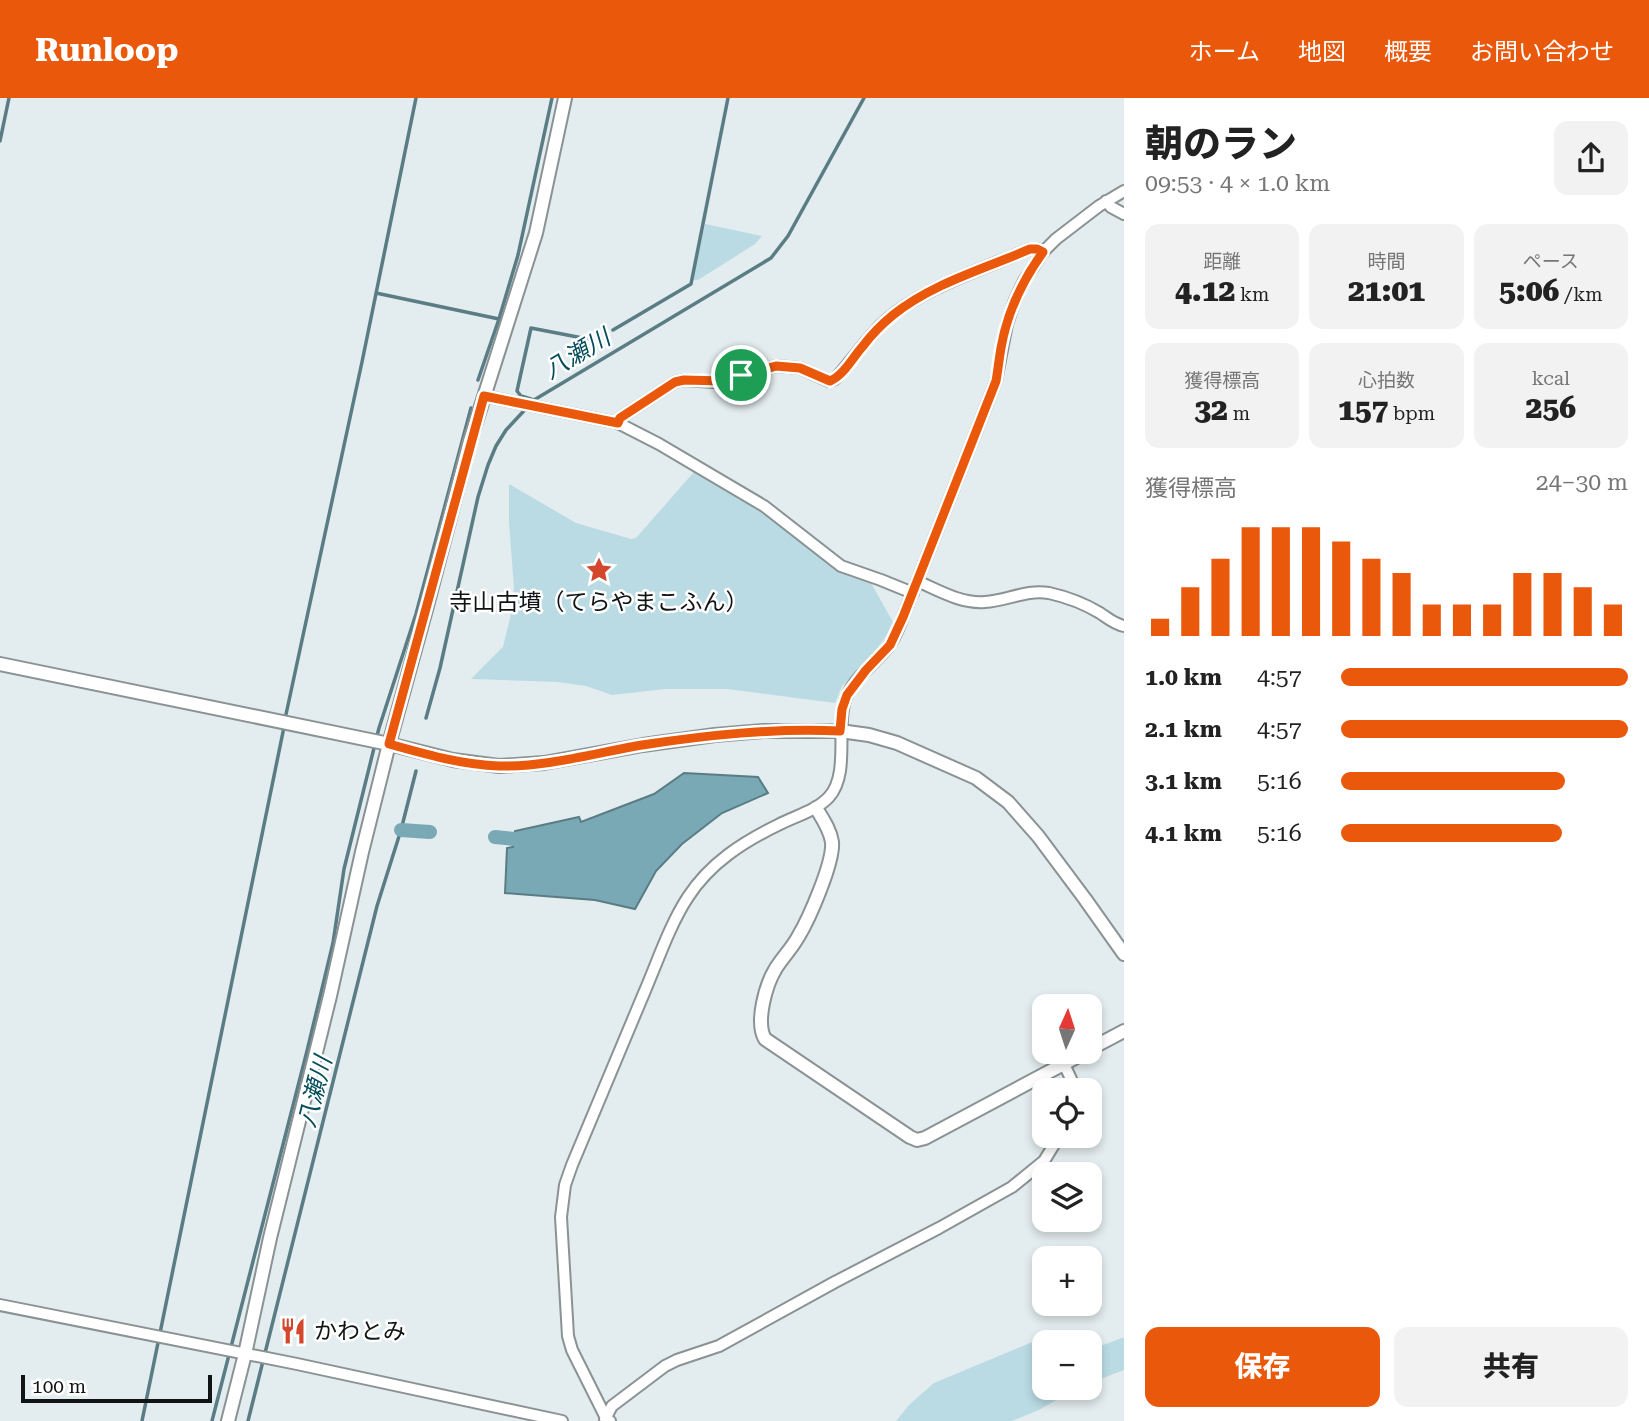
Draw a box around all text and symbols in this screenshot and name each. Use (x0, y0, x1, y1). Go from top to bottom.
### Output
text: Runloop (35, 30, 178, 69)
text: ホーム (1189, 38, 1260, 66)
text: 地図 (1298, 38, 1346, 66)
text: 概要 (1384, 38, 1432, 66)
text: お問い合わせ (1470, 38, 1614, 66)
button: share (1554, 121, 1628, 195)
text: 朝のラン (1145, 122, 1297, 166)
text: 09:53 · 4 × 1.0 km (1145, 170, 1330, 197)
text: 距離 (1203, 250, 1241, 273)
text: 時間 (1367, 250, 1406, 273)
text: ペース (1523, 250, 1579, 273)
text: 4.12 (1175, 273, 1235, 308)
text: 21:01 (1348, 273, 1425, 308)
text: 5:06 (1499, 273, 1559, 308)
text: km (1235, 283, 1269, 306)
text: /km (1559, 283, 1603, 306)
water label: 八瀬川 (539, 322, 618, 385)
pin (711, 345, 771, 405)
icon: arrive (722, 356, 760, 394)
text: kcal (1532, 367, 1570, 390)
text: 獲得標高 (1184, 369, 1260, 392)
text: 心拍数 (1358, 369, 1415, 392)
text: 256 (1526, 390, 1576, 425)
text: 32 (1194, 392, 1228, 427)
text: 157 (1338, 392, 1388, 427)
text: m (1228, 402, 1250, 425)
text: bpm (1388, 402, 1435, 425)
text: 24–30 m (1536, 469, 1628, 496)
text: 獲得標高 (1145, 475, 1237, 502)
place icon: 寺山古墳（てらやまこふん） (584, 555, 614, 585)
place label: 寺山古墳（てらやまこふん） (450, 589, 749, 616)
text: 1.0 km (1145, 664, 1222, 691)
text: 4:57 (1257, 664, 1302, 691)
text: 2.1 km (1145, 716, 1222, 743)
text: 4:57 (1257, 716, 1302, 743)
text: 3.1 km (1145, 768, 1222, 795)
text: 5:16 (1257, 768, 1302, 795)
text: 4.1 km (1145, 820, 1222, 847)
text: 5:16 (1257, 820, 1302, 847)
north arrow (1032, 994, 1102, 1064)
map controls (1032, 994, 1102, 1400)
water label: 八瀬川 (293, 1051, 338, 1130)
button: locate (1032, 1078, 1102, 1148)
button: layers (1032, 1162, 1102, 1232)
button: + (1032, 1246, 1102, 1316)
restaurant icon: かわとみ (278, 1316, 308, 1346)
place label: かわとみ (314, 1318, 406, 1345)
button: 保存 (1145, 1327, 1380, 1407)
button: 共有 (1394, 1327, 1628, 1407)
button: − (1032, 1330, 1102, 1400)
scale bar (21, 1372, 212, 1404)
text: 100 m (32, 1375, 86, 1398)

